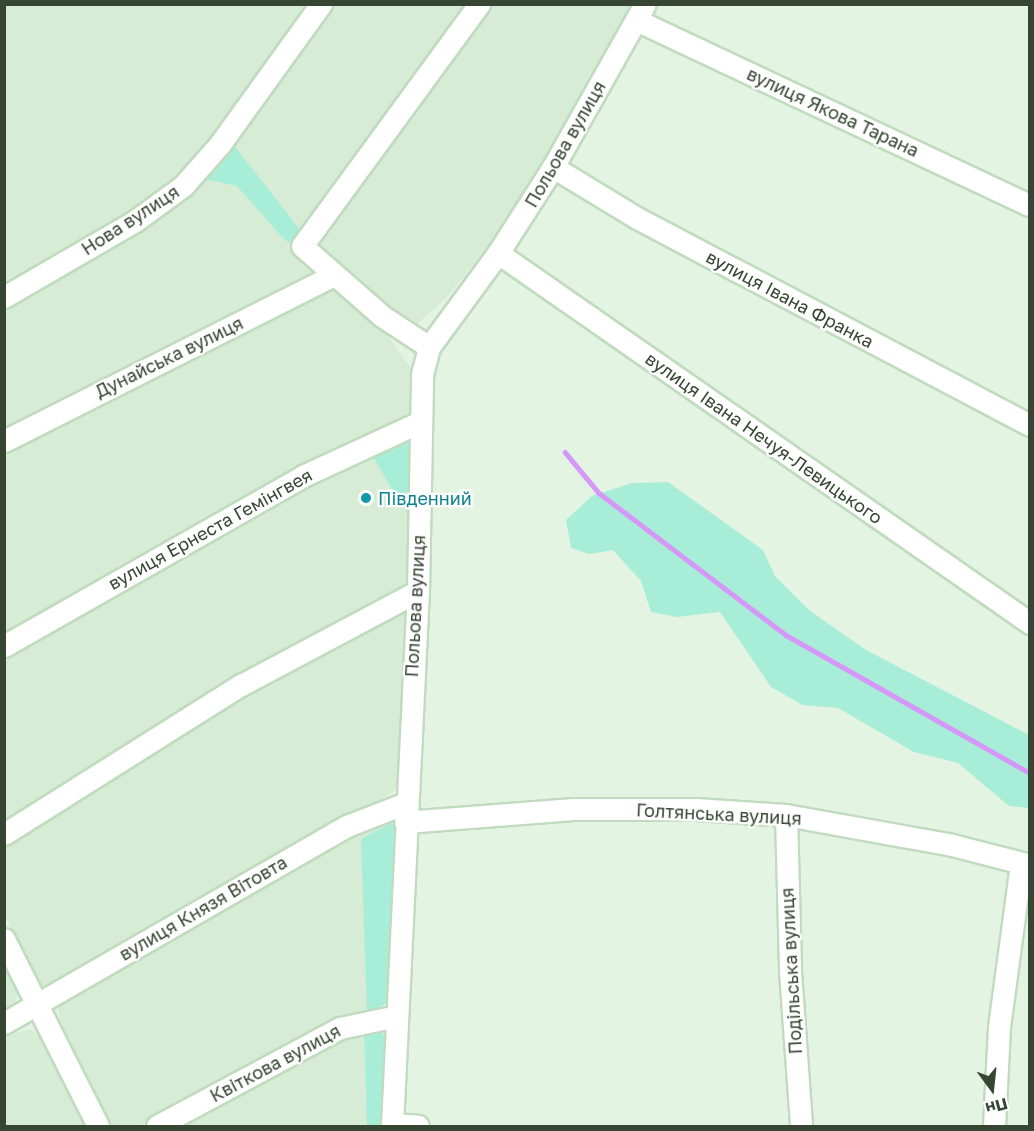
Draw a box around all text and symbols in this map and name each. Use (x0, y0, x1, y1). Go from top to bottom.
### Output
street label: вулиця Якова Тарана (744, 63, 922, 161)
street label: Польова вулиця (520, 77, 610, 211)
street label: Нова вулиця (77, 180, 183, 260)
street label: вулиця Івана Франка (702, 246, 878, 352)
street label: Дунайська вулиця (92, 312, 246, 402)
street label: вулиця Івана Нечуя-Левицького (641, 348, 887, 528)
street label: вулиця Ернеста Гемінгвея (104, 464, 316, 594)
place label: Південний (378, 487, 472, 509)
marker: Південний (359, 491, 373, 505)
street label: Польова вулиця (400, 534, 430, 678)
street label: Голтянська вулиця (636, 799, 802, 829)
street label: вулиця Князя Вітовта (115, 851, 291, 965)
street label: Подільська вулиця (776, 887, 806, 1055)
street label: Квіткова вулиця (206, 1020, 344, 1106)
north arrow (962, 1059, 1022, 1119)
text: Пн (984, 1094, 1010, 1119)

